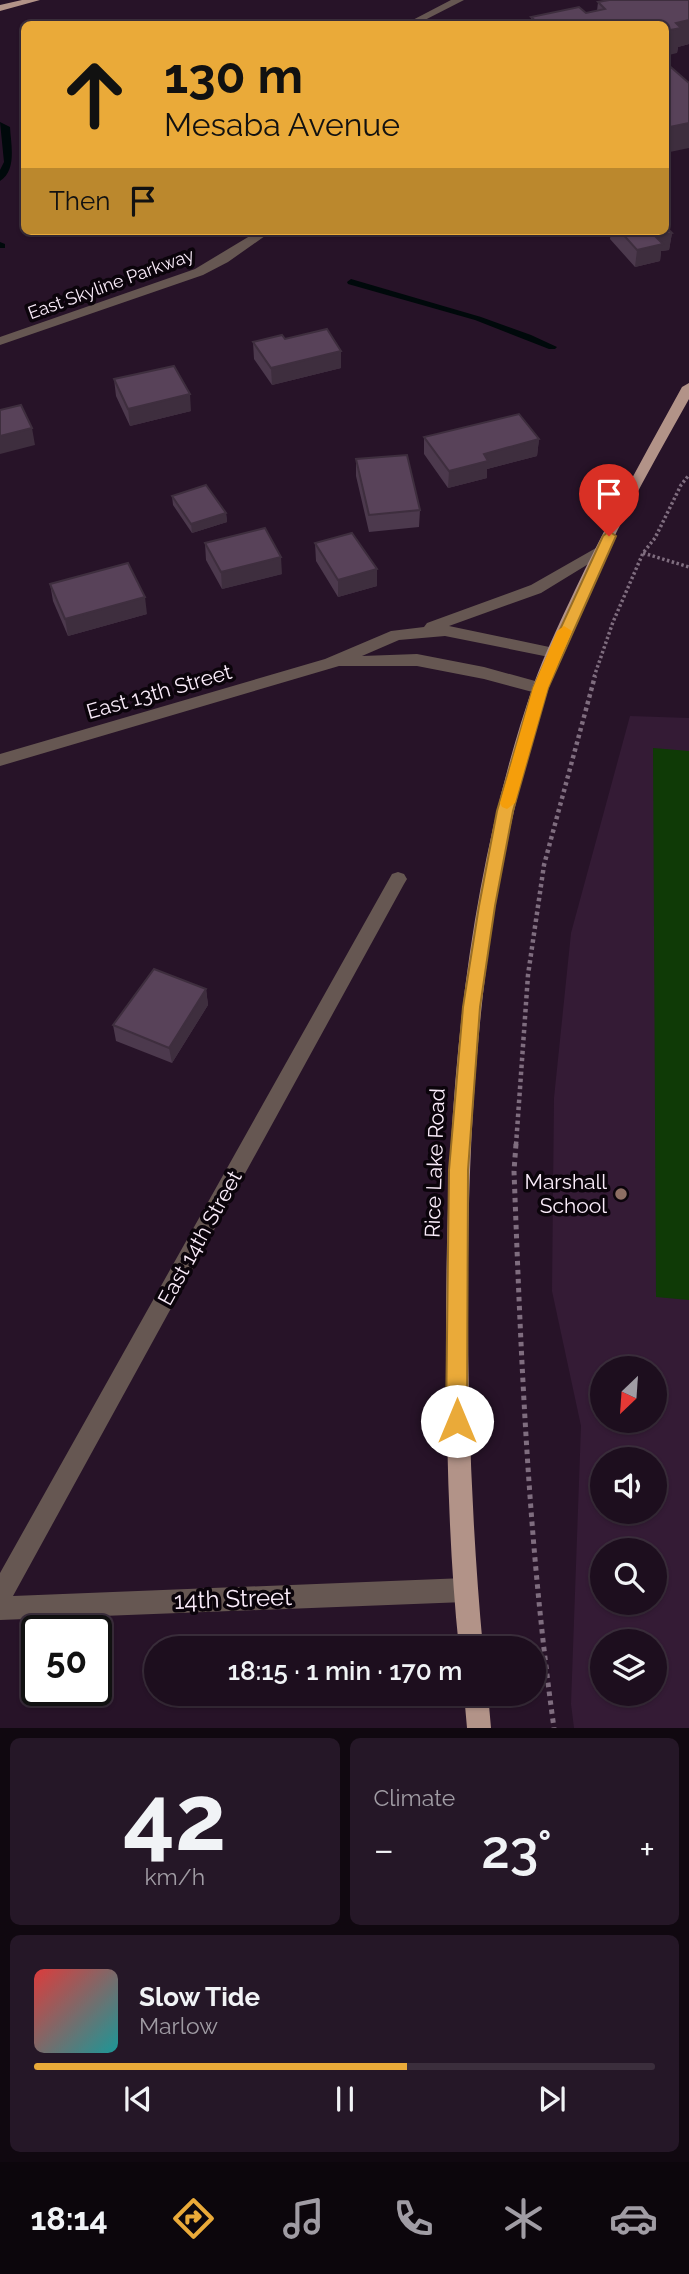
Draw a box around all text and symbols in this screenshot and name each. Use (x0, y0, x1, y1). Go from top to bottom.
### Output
text: 130 m (164, 47, 303, 104)
icon: ahead (49, 49, 140, 140)
text: Mesaba Avenue (164, 106, 400, 143)
icon: arrive (124, 182, 162, 220)
text: Then (49, 186, 110, 216)
street label: East Skyline Parkway (25, 244, 197, 323)
pin (579, 464, 639, 536)
icon: arrive (590, 475, 628, 513)
street label: East 13th Street (83, 659, 234, 724)
street label: Rice Lake Road (419, 1088, 450, 1238)
street label: East 14th Street (152, 1166, 247, 1309)
place label: Marshall School (525, 1169, 607, 1218)
marker: Marshall School (613, 1186, 629, 1202)
north arrow (590, 1356, 667, 1433)
map controls (590, 1356, 667, 1706)
position arrow (420, 1384, 494, 1458)
button: sound (590, 1447, 667, 1524)
button: search (590, 1538, 667, 1615)
street label: 14th Street (173, 1582, 292, 1615)
speed limit sign: 50 (21, 1615, 112, 1706)
button: layers (590, 1629, 667, 1706)
text: 18:15 · 1 min · 170 m (228, 1656, 462, 1686)
text: 42 (123, 1764, 226, 1871)
text: Climate (374, 1784, 455, 1811)
text: 23° (481, 1819, 552, 1880)
text: − (374, 1827, 394, 1872)
text: + (639, 1827, 655, 1872)
text: km/h (144, 1863, 205, 1890)
text: Slow Tide (139, 1982, 260, 2012)
text: Marlow (139, 2012, 218, 2039)
icon: previous (119, 2080, 157, 2118)
icon: pause (326, 2080, 364, 2118)
icon: next (533, 2080, 571, 2118)
icon: directions (169, 2194, 218, 2243)
icon: music (279, 2194, 328, 2243)
icon: phone (389, 2194, 438, 2243)
icon: climate (499, 2194, 548, 2243)
icon: car (609, 2194, 658, 2243)
text: 18:14 (31, 2200, 108, 2237)

